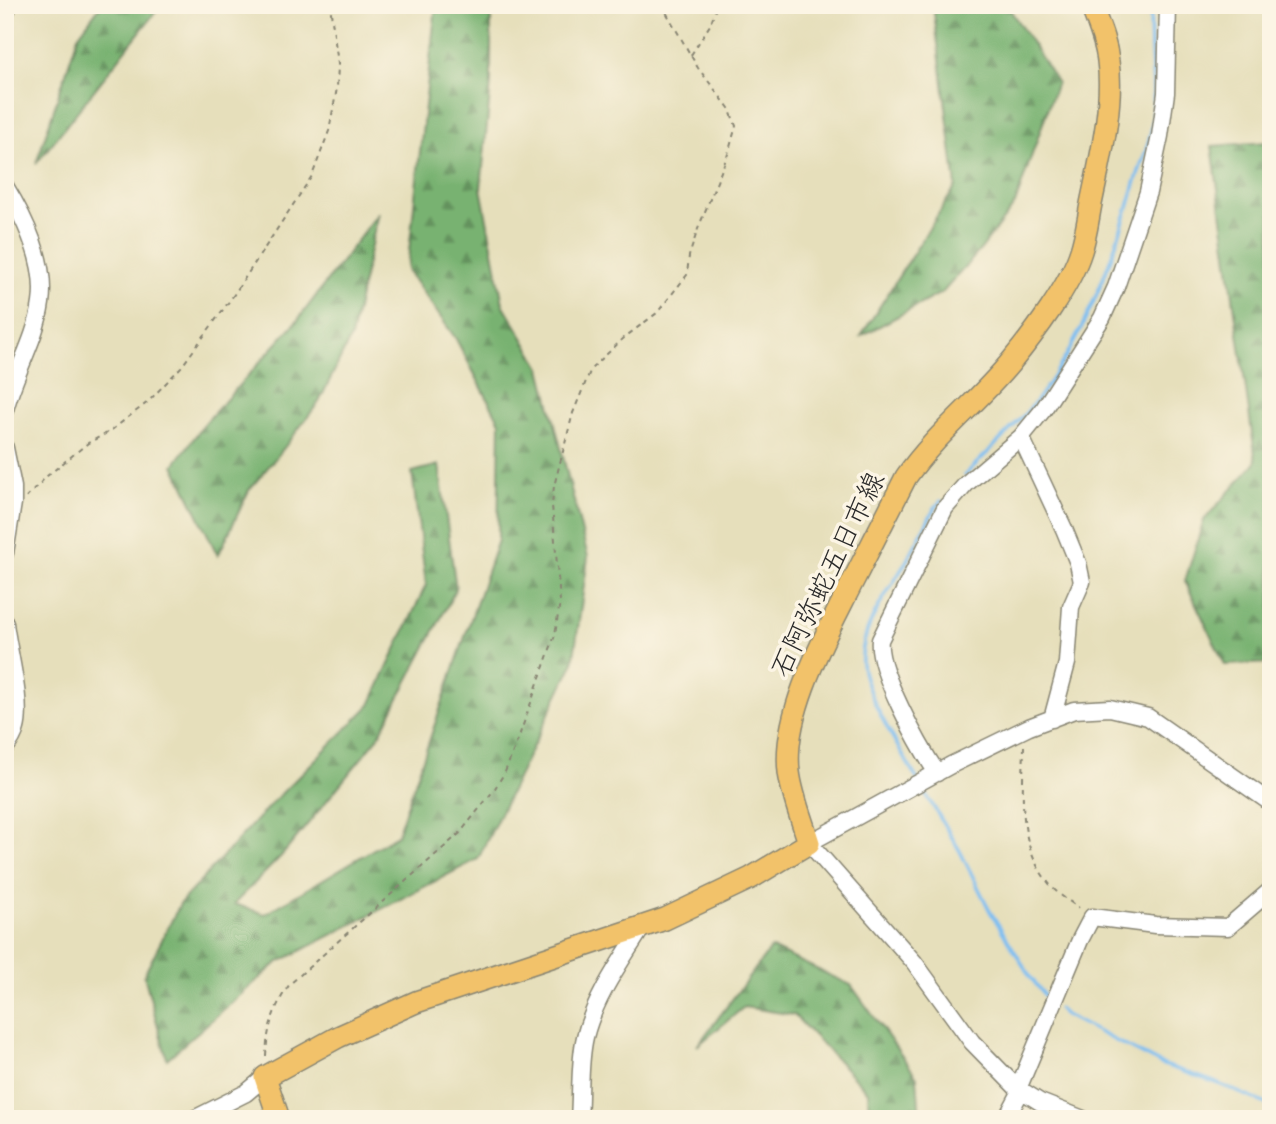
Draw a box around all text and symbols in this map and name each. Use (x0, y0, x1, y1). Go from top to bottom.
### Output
street label: 石阿弥蛇五日市線 (763, 466, 895, 684)

